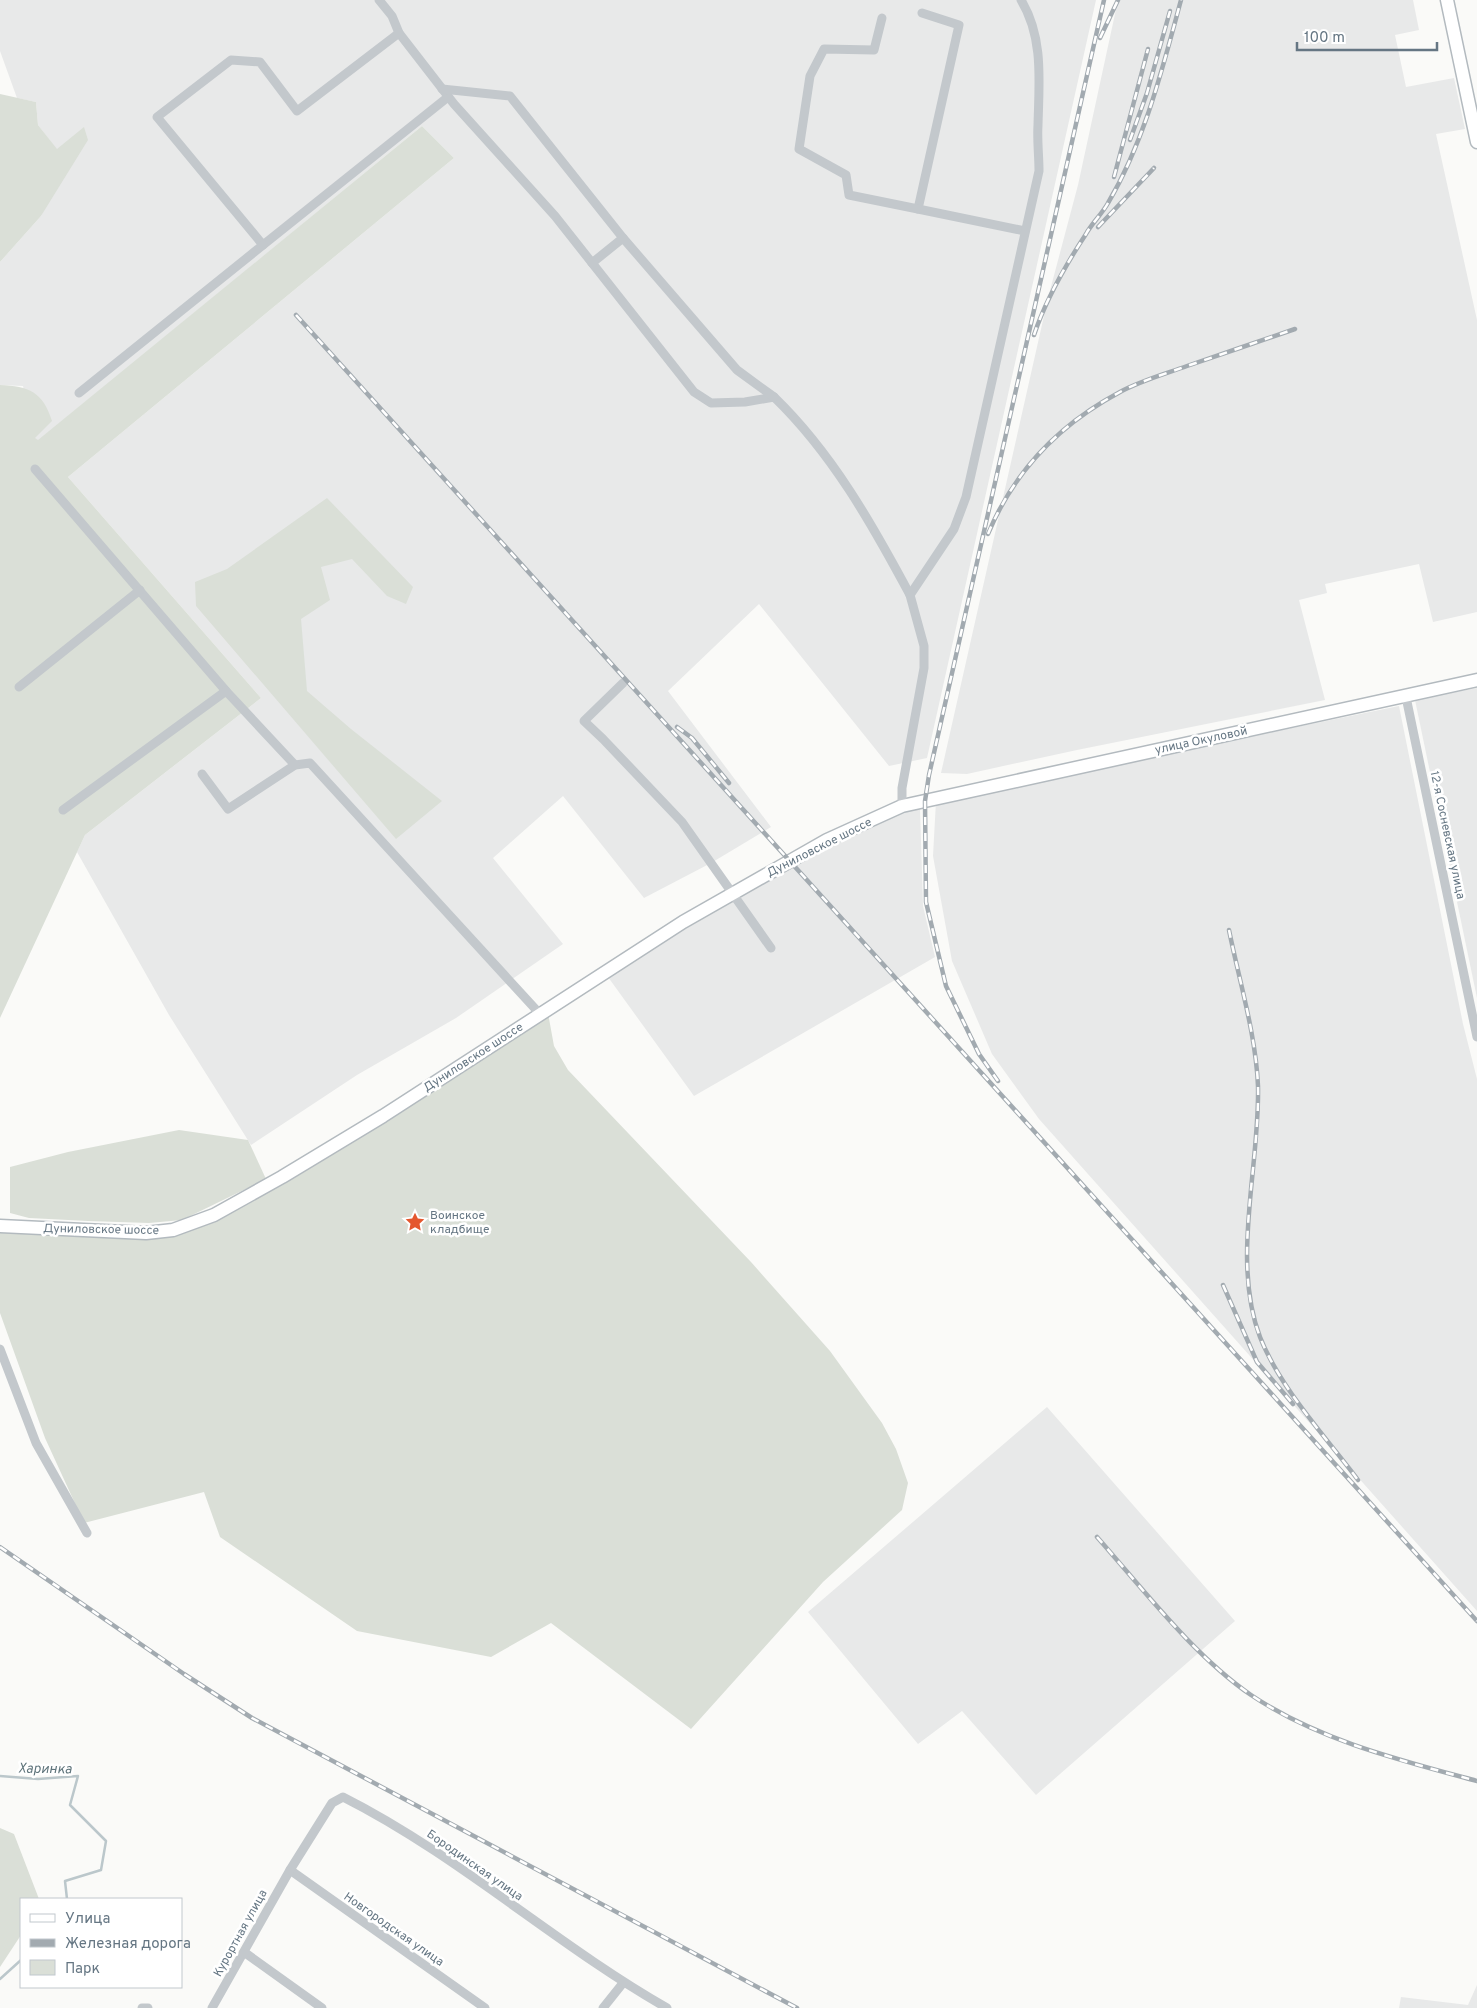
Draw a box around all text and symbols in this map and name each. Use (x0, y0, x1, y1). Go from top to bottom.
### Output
scale bar (1297, 20, 1437, 52)
text: 100 m (1304, 29, 1345, 48)
street label: улица Окуловой (1154, 723, 1249, 759)
street label: 12-я Сосневская улица (1426, 770, 1468, 901)
street label: Дуниловское шоссе (764, 814, 875, 881)
street label: Дуниловское шоссе (421, 1020, 527, 1096)
place label: Воинское кладбище (430, 1208, 489, 1238)
place icon: Воинское кладбище (404, 1211, 426, 1233)
street label: Дуниловское шоссе (43, 1221, 159, 1239)
water label: Харинка (18, 1761, 73, 1778)
street label: Бородинская улица (423, 1827, 526, 1905)
street label: Курортная улица (210, 1887, 271, 1980)
street label: Новгородская улица (340, 1889, 447, 1970)
legend (20, 1898, 182, 1988)
text: Улица (65, 1910, 110, 1929)
text: Железная дорога (65, 1935, 191, 1954)
text: Парк (65, 1960, 100, 1979)

